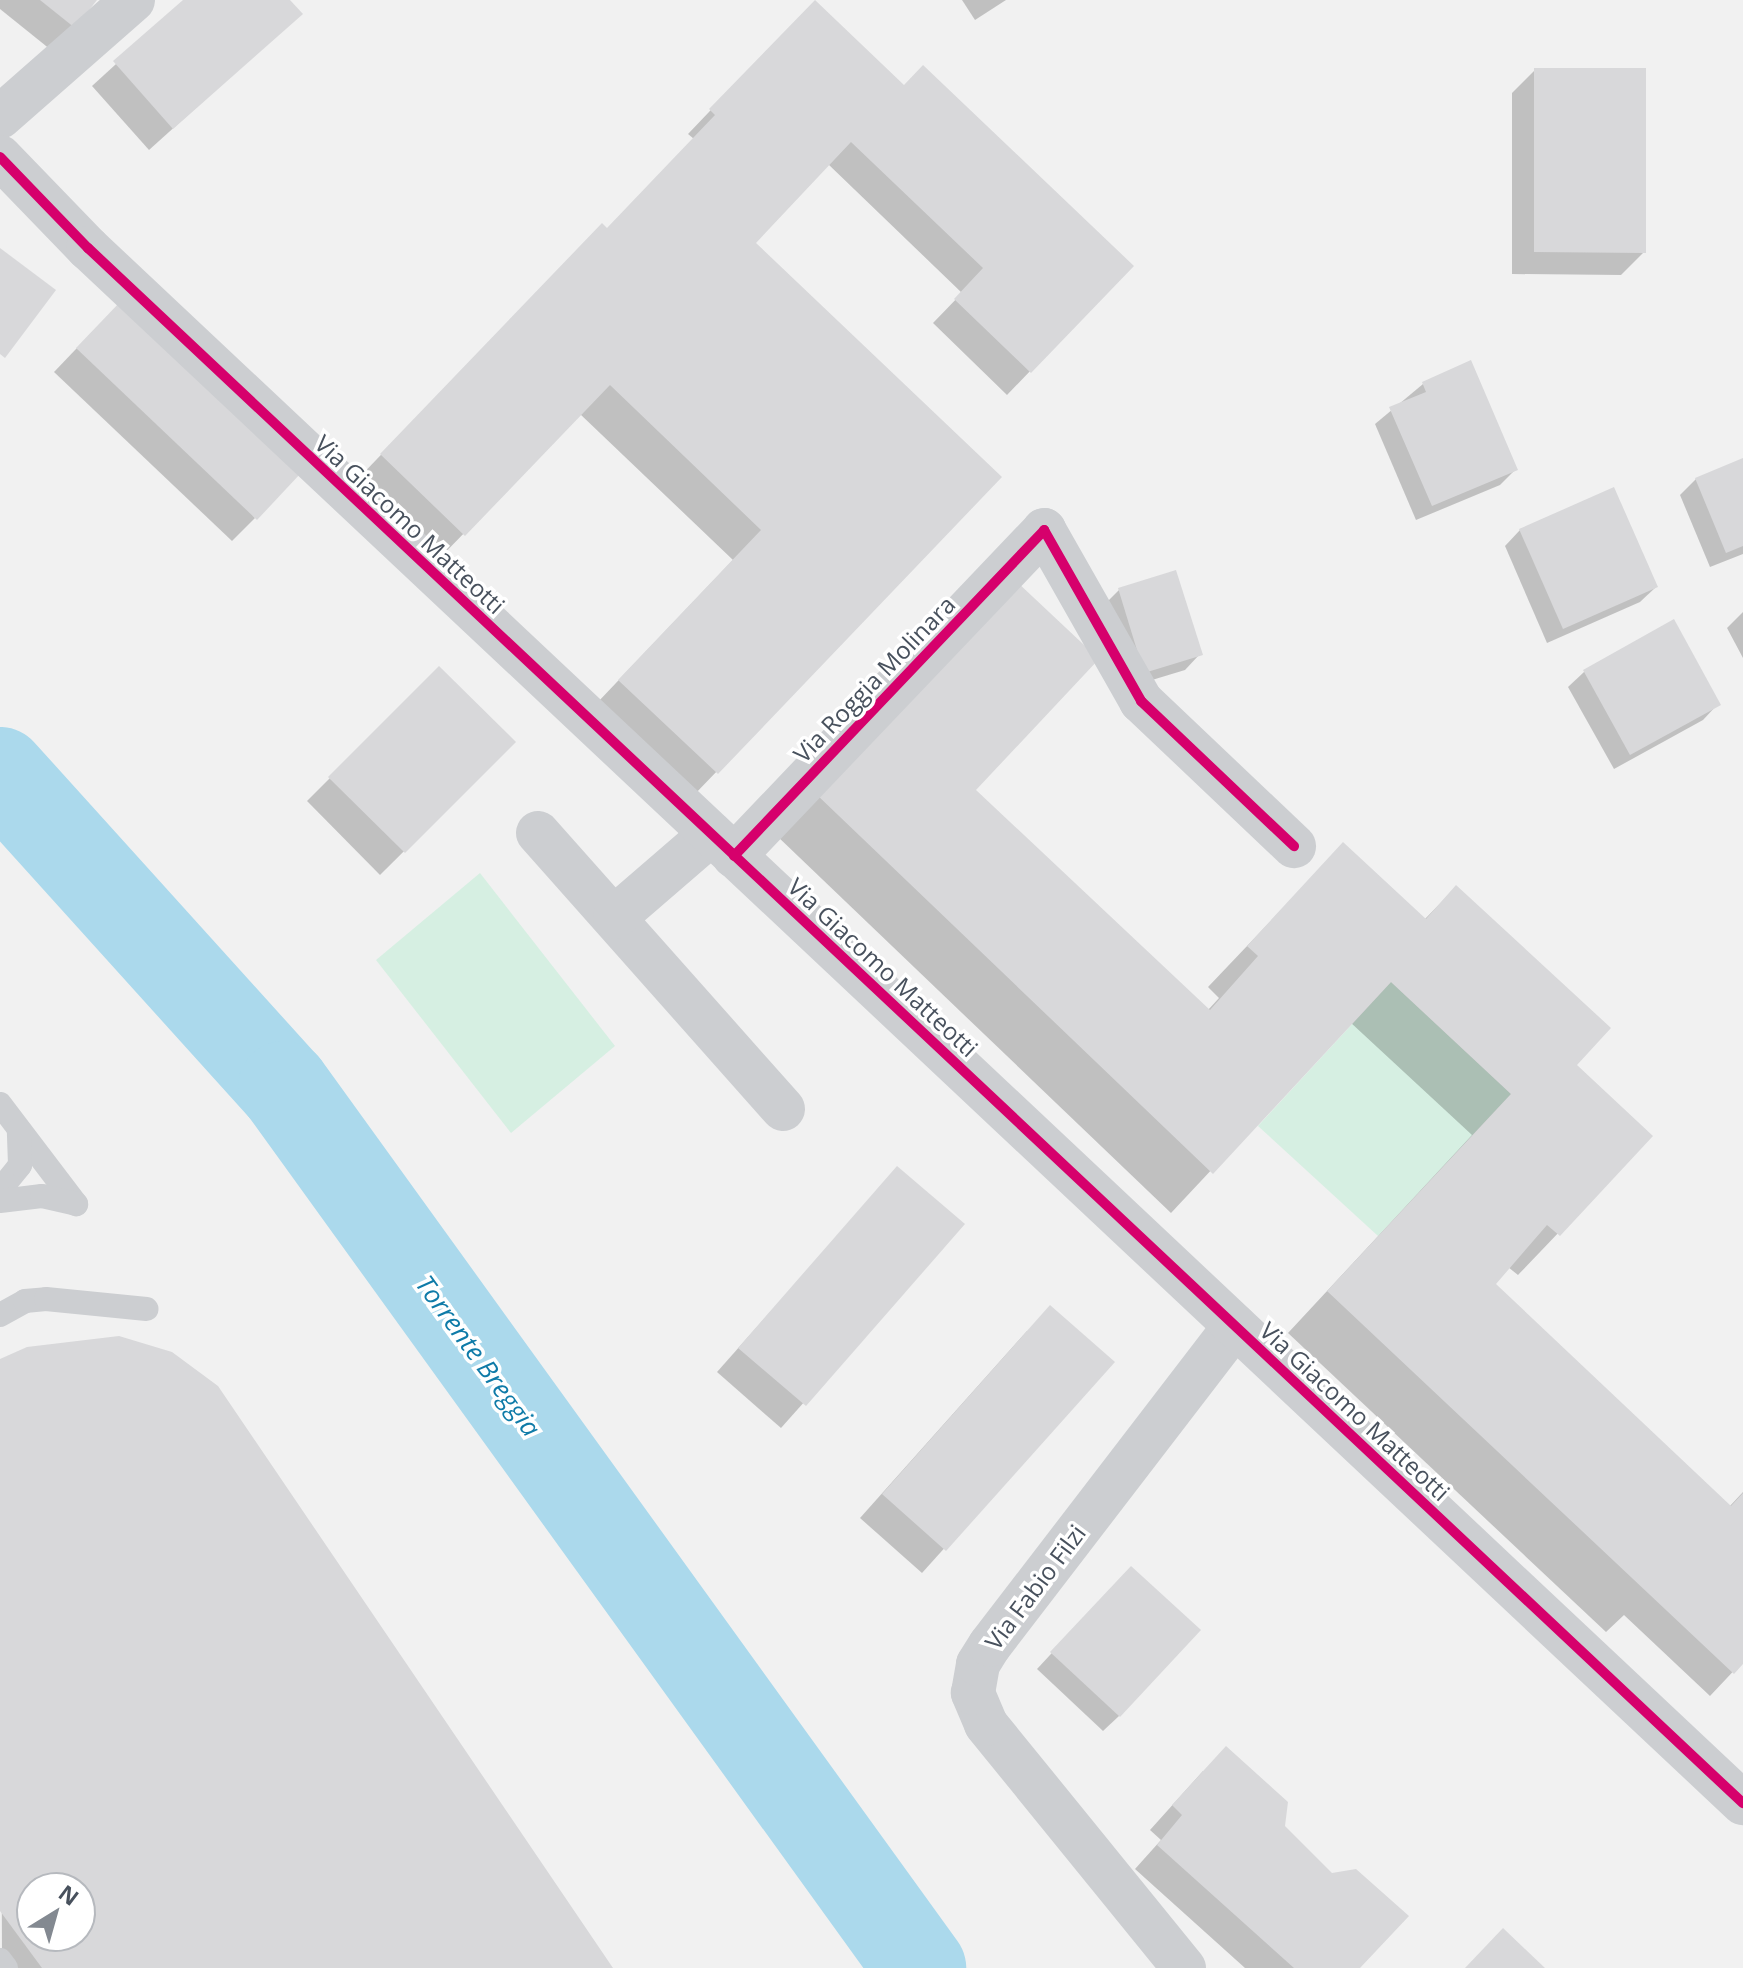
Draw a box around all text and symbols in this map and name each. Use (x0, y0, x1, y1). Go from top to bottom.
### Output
street label: Via Giacomo Matteotti (309, 429, 511, 619)
street label: Via Roggia Molinara (787, 590, 961, 768)
street label: Via Giacomo Matteotti (782, 872, 984, 1062)
water label: Torrente Breggia (409, 1269, 547, 1443)
street label: Via Giacomo Matteotti (1254, 1316, 1456, 1506)
street label: Via Fabio Filzi (979, 1519, 1091, 1655)
north arrow (16, 1872, 96, 1952)
text: N (53, 1877, 85, 1912)

